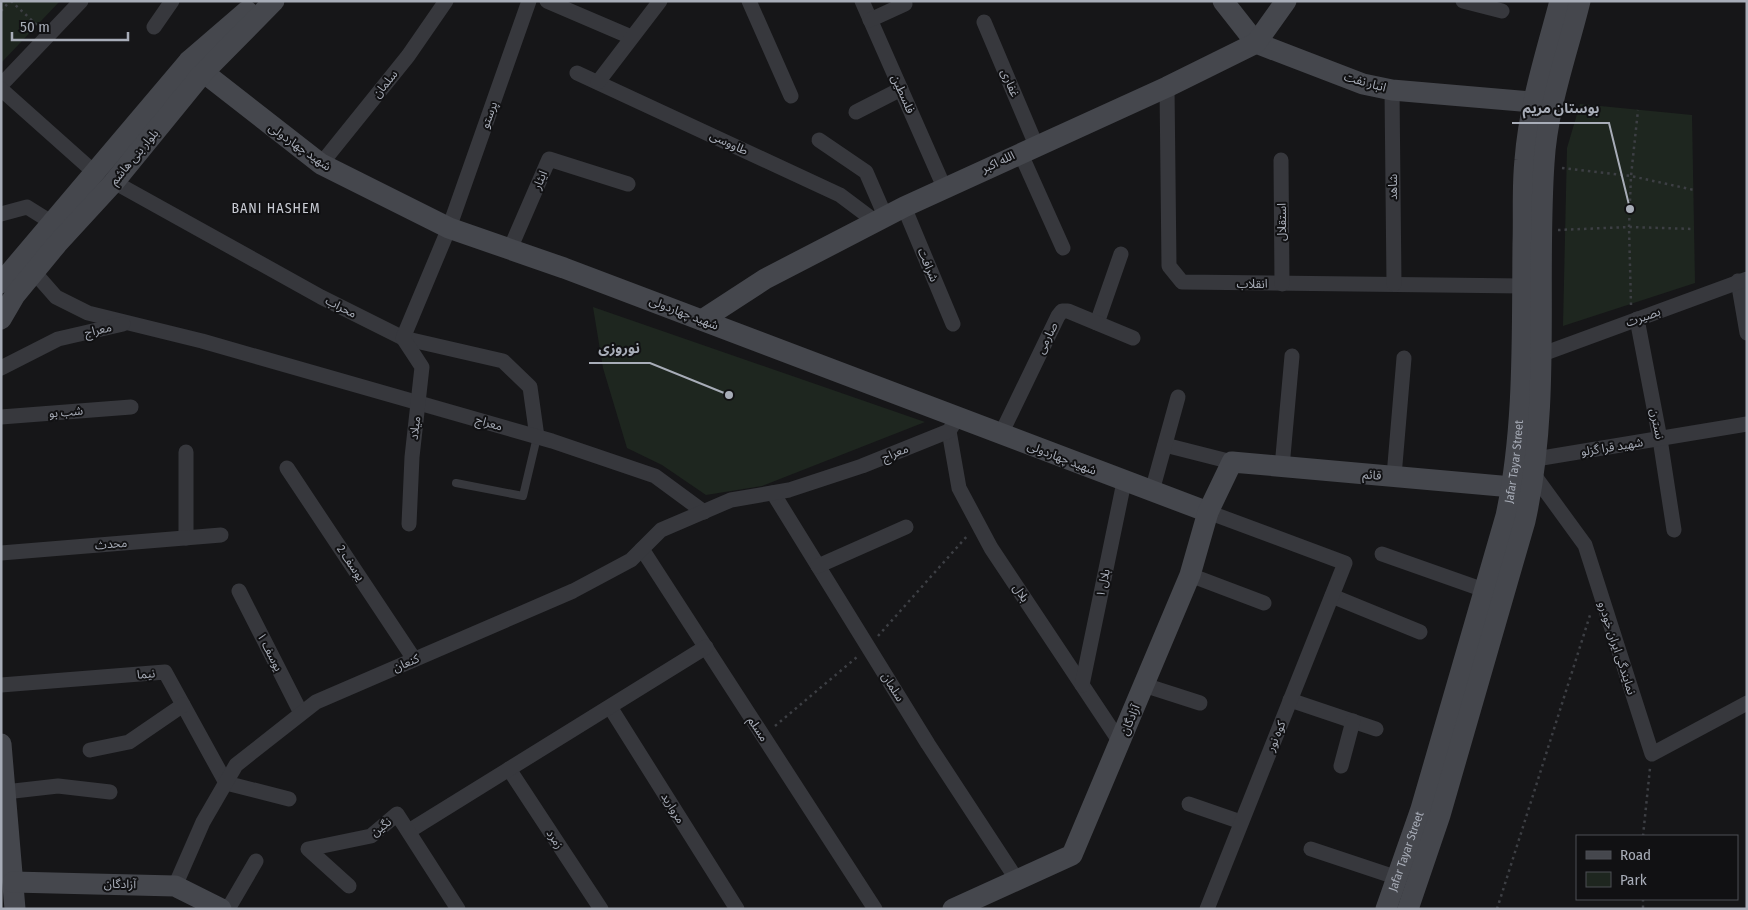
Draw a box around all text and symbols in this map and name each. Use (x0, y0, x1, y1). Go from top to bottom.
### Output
scale bar (12, 10, 129, 42)
text: 50 m (20, 18, 50, 36)
street label: سلمان (370, 67, 400, 101)
street label: غفاری (998, 67, 1022, 99)
street label: انبار نفت (1342, 69, 1388, 95)
street label: فلسطین (888, 72, 918, 116)
callout: بوستان مریم (1512, 94, 1609, 123)
street label: پرستو (478, 100, 501, 131)
text: بوستان مریم (1523, 100, 1599, 119)
street label: شهید چهاردولی (266, 120, 334, 174)
street label: بلوار بنی هاشم (107, 126, 163, 189)
street label: طاووسی (708, 128, 750, 158)
street label: الله اکبر (978, 148, 1017, 176)
street label: ایثار (529, 168, 550, 192)
street label: شاهد (1386, 174, 1400, 200)
district label: BANI HASHEM (231, 200, 321, 217)
street label: استقلال (1275, 203, 1289, 241)
street label: شرافت (915, 246, 941, 284)
street label: انقلاب (1236, 277, 1268, 291)
street label: محراب (323, 293, 359, 321)
street label: شهید چهاردولی (647, 293, 721, 334)
street label: بصیرت (1624, 304, 1662, 330)
street label: معراج (83, 320, 113, 342)
street label: صارمی (1033, 320, 1061, 356)
callout: نوروزی (589, 334, 650, 363)
text: نوروزی (598, 340, 640, 357)
street label: شب بو (48, 404, 84, 421)
street label: نسترن (1647, 408, 1667, 440)
street label: معراج (473, 412, 504, 435)
street label: میلاد (407, 415, 423, 441)
street label: Jafar Tayar Street (1502, 419, 1526, 505)
street label: شهید قرا گزلو (1580, 435, 1644, 459)
street label: شهید چهاردولی (1025, 438, 1099, 479)
street label: معراج (880, 441, 911, 467)
street label: قائم (1362, 467, 1382, 485)
street label: محدث (94, 536, 128, 552)
street label: یوسف 2 (334, 543, 368, 584)
street label: بلال ۱ (1093, 568, 1113, 598)
street label: بلال (1010, 581, 1032, 605)
street label: نمایندگی ایران خودرو (1595, 600, 1639, 696)
street label: یوسف ۱ (254, 630, 286, 674)
street label: کنعان (391, 651, 422, 675)
street label: نیما (136, 666, 156, 682)
street label: سلمان (879, 670, 907, 704)
street label: آزادگان (1117, 702, 1143, 738)
street label: مسلم (743, 714, 771, 745)
street label: کوه نور (1263, 718, 1289, 754)
street label: مروارید (658, 790, 688, 826)
street label: Jafar Tayar Street (1386, 809, 1427, 893)
street label: نگین (368, 815, 394, 839)
street label: زمرد (544, 827, 566, 851)
legend (1576, 835, 1738, 900)
text: Road (1620, 846, 1651, 864)
text: Park (1620, 871, 1647, 889)
street label: آزادگان (104, 877, 137, 891)

